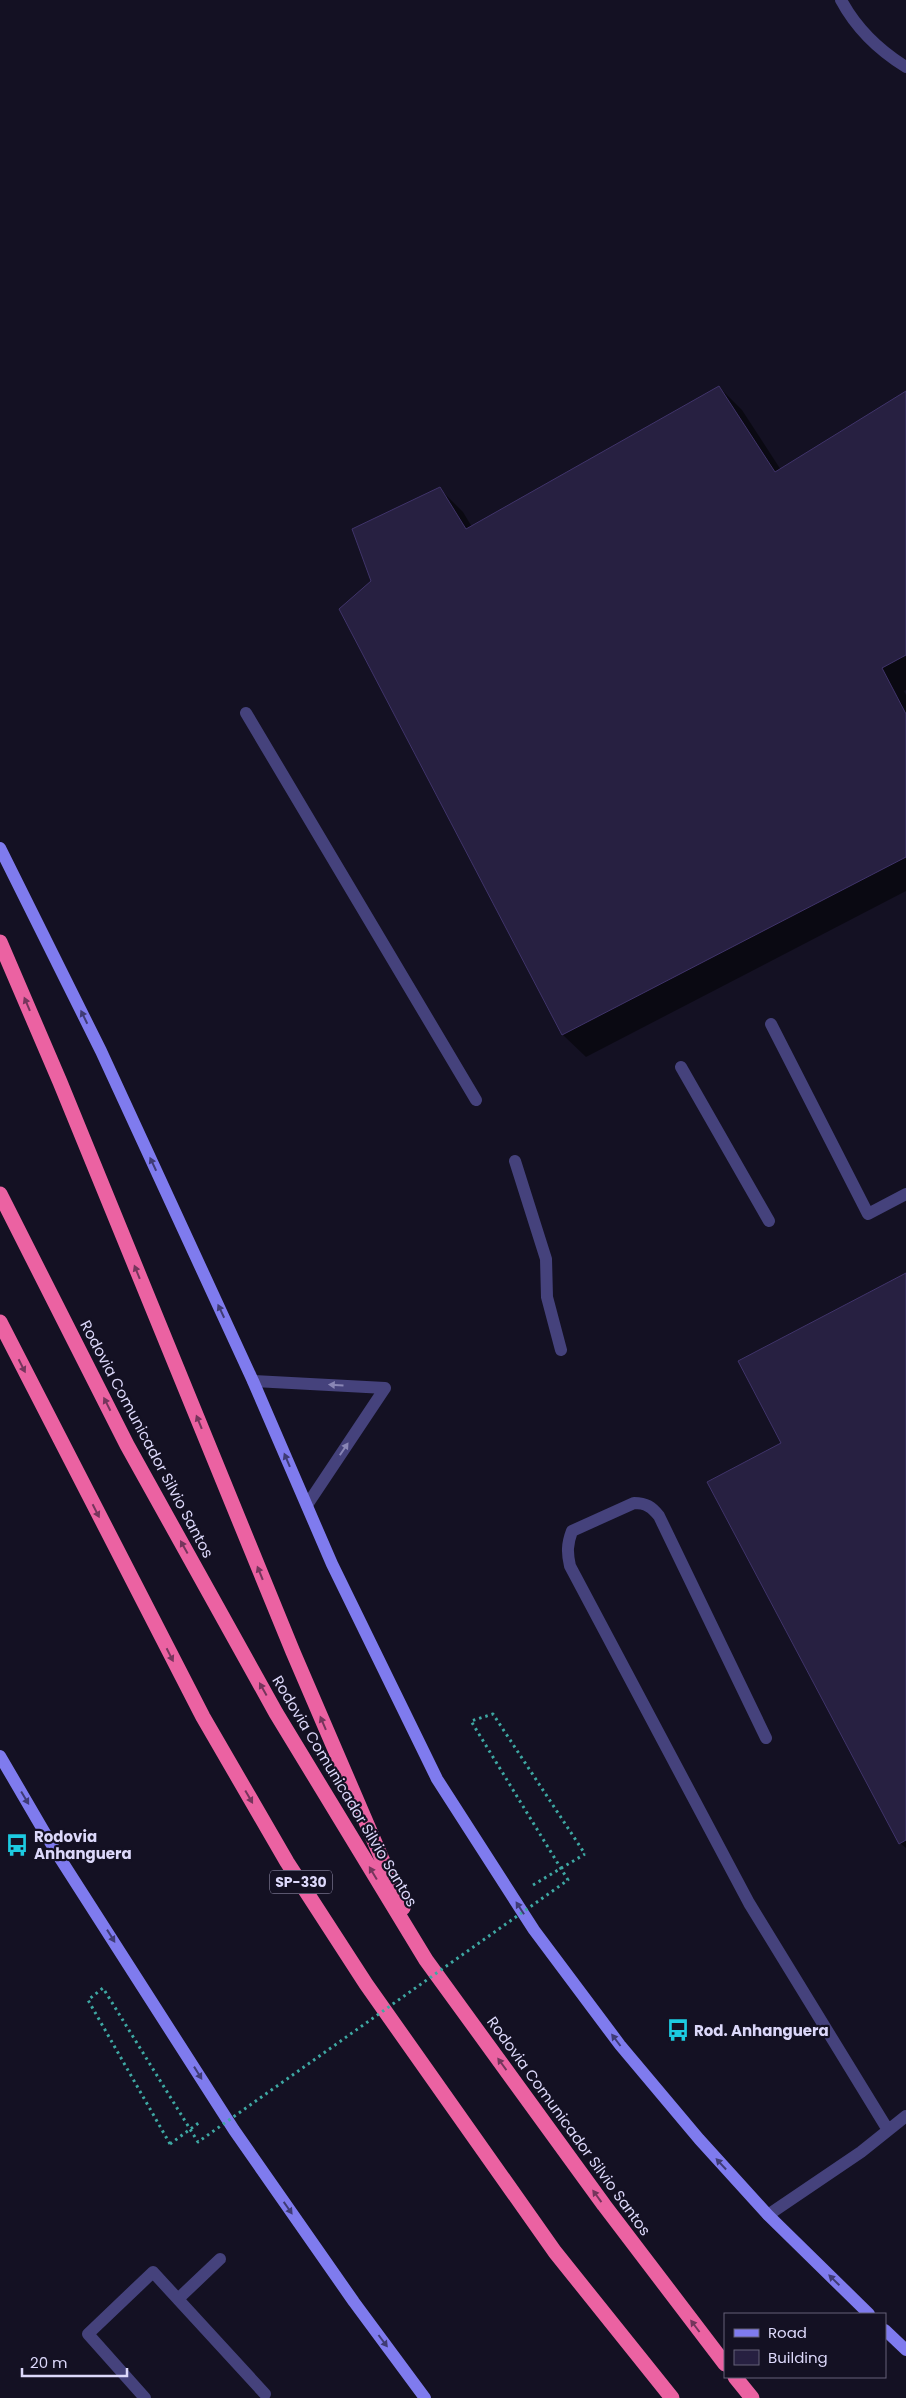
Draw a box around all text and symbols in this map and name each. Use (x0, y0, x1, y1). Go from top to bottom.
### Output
one-way arrow (22, 997, 30, 1012)
one-way arrow (80, 1010, 88, 1024)
one-way arrow (149, 1157, 157, 1171)
one-way arrow (133, 1265, 141, 1279)
one-way arrow (217, 1304, 225, 1318)
street label: Rodovia Comunicador Silvio Santos (75, 1317, 219, 1562)
one-way arrow (18, 1359, 26, 1373)
one-way arrow (328, 1381, 344, 1389)
one-way arrow (103, 1397, 111, 1411)
one-way arrow (194, 1415, 202, 1429)
one-way arrow (339, 1443, 348, 1456)
one-way arrow (283, 1453, 291, 1467)
one-way arrow (92, 1503, 100, 1518)
one-way arrow (180, 1540, 188, 1554)
one-way arrow (256, 1566, 264, 1580)
one-way arrow (166, 1648, 174, 1662)
street label: Rodovia Comunicador Silvio Santos (267, 1672, 423, 1911)
one-way arrow (259, 1682, 267, 1696)
one-way arrow (319, 1715, 327, 1730)
one-way arrow (245, 1790, 254, 1803)
one-way arrow (20, 1792, 29, 1805)
place label: Rodovia Anhanguera (34, 1826, 132, 1864)
bus stop icon: Rodovia Anhanguera (4, 1832, 30, 1858)
one-way arrow (369, 1867, 378, 1880)
road number: SP-330 (270, 1870, 332, 1894)
one-way arrow (516, 1902, 525, 1915)
one-way arrow (106, 1930, 115, 1943)
street label: Rodovia Comunicador Silvio Santos (482, 2012, 656, 2240)
bus stop icon: Rod. Anhanguera (665, 2017, 691, 2043)
place label: Rod. Anhanguera (694, 2020, 829, 2041)
one-way arrow (611, 2033, 621, 2047)
one-way arrow (497, 2058, 507, 2071)
one-way arrow (193, 2067, 203, 2080)
one-way arrow (715, 2158, 727, 2170)
one-way arrow (592, 2190, 603, 2203)
one-way arrow (283, 2201, 293, 2215)
one-way arrow (828, 2274, 840, 2286)
legend (724, 2313, 886, 2378)
one-way arrow (690, 2319, 701, 2332)
text: Road (768, 2322, 807, 2343)
one-way arrow (378, 2334, 388, 2348)
scale bar (22, 2346, 128, 2378)
text: Building (768, 2347, 828, 2368)
text: 20 m (30, 2352, 68, 2373)

